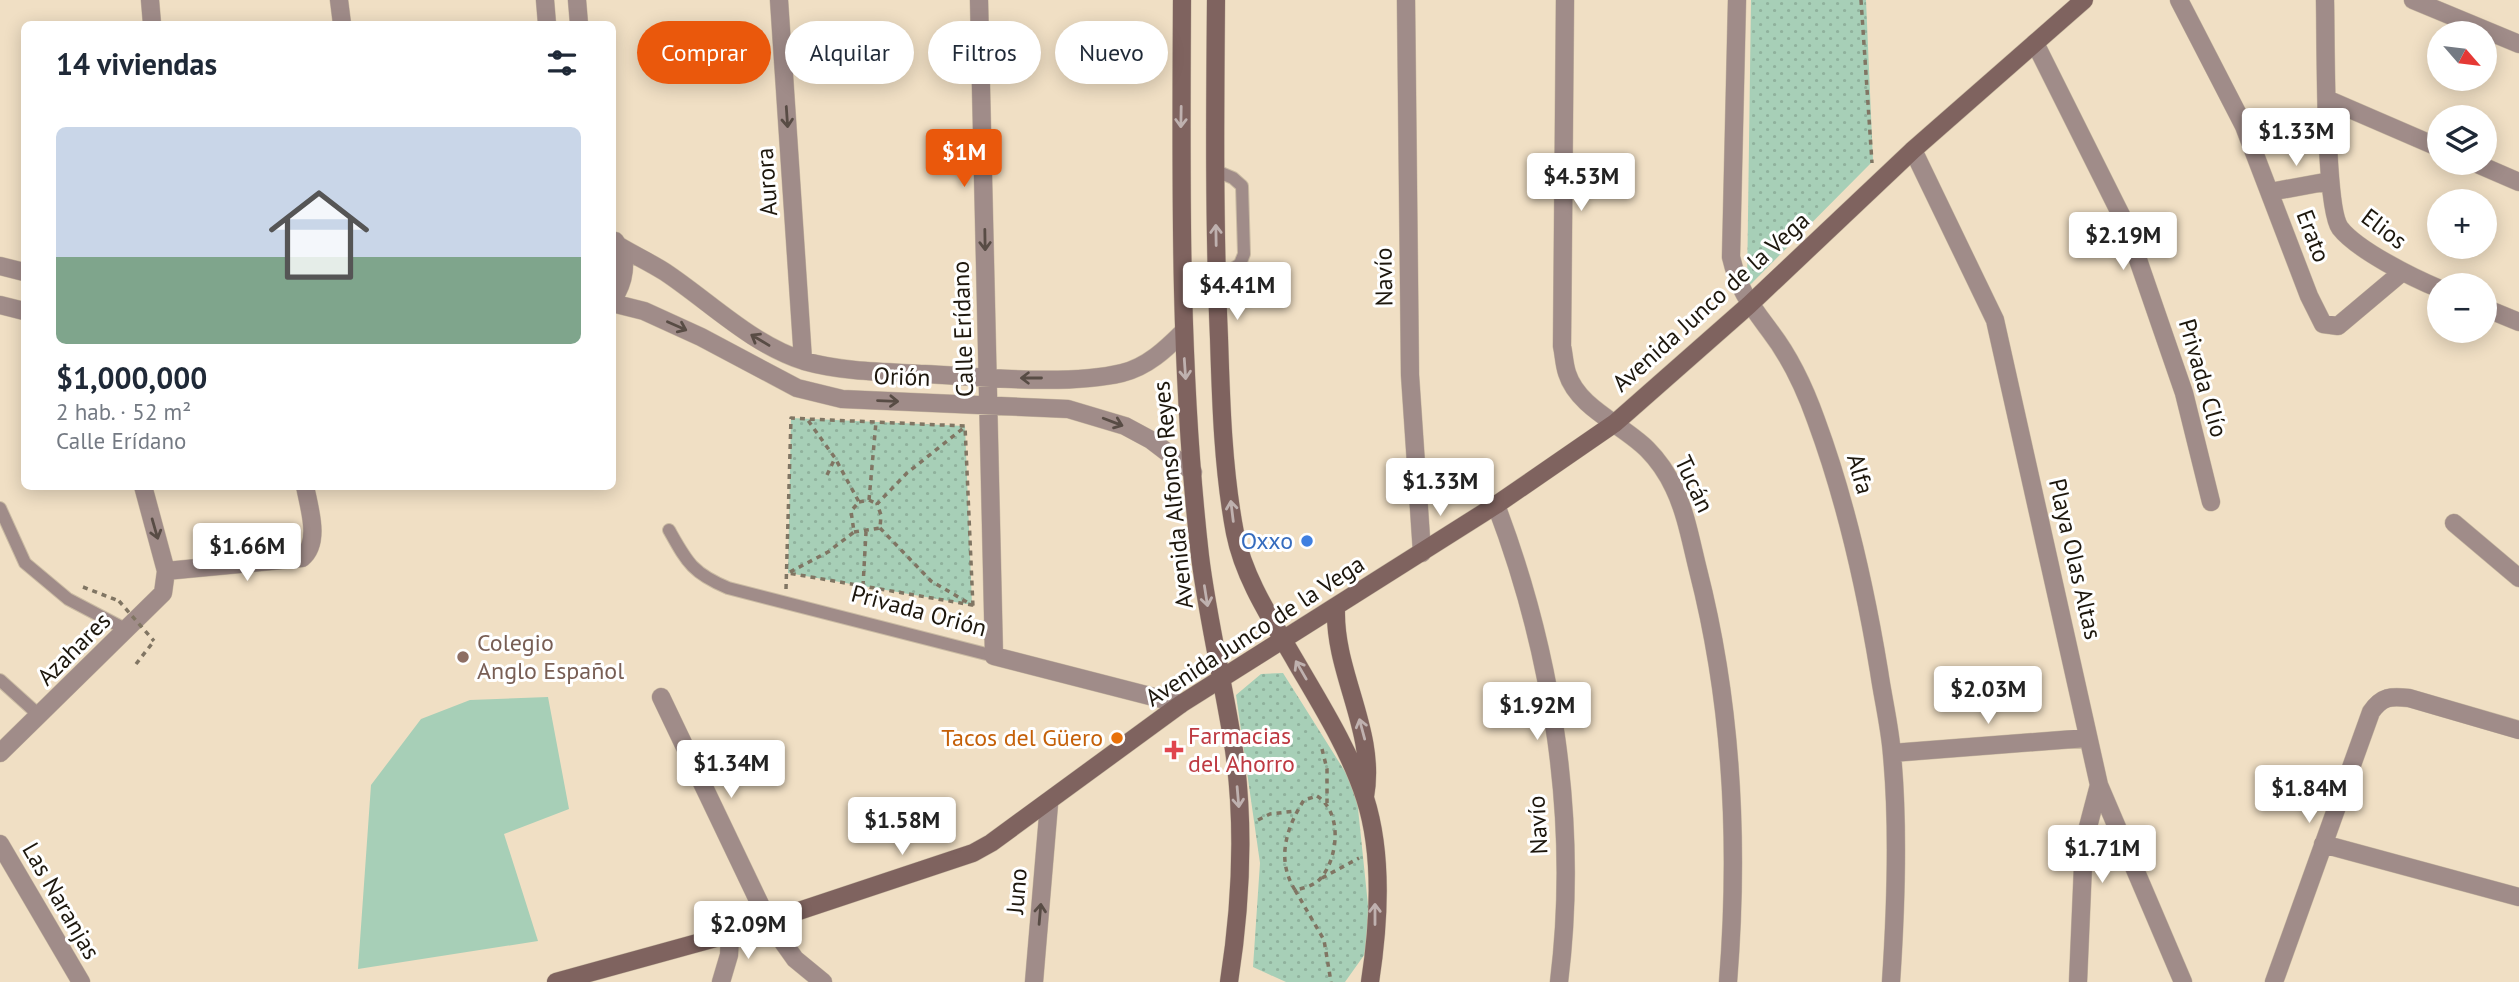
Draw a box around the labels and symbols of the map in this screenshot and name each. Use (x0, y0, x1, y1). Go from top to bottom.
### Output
north arrow (2427, 21, 2497, 91)
one-way arrow (781, 105, 794, 128)
one-way arrow (1174, 105, 1188, 128)
pin: $1.33M (2239, 108, 2353, 168)
pin: $1M (930, 130, 998, 189)
street label: Aurora (749, 147, 784, 217)
pin: $4.53M (1524, 154, 1638, 213)
street label: Elios (2355, 201, 2413, 256)
street label: Avenida Junco de la Vega (1605, 205, 1816, 399)
street label: Erato (2289, 205, 2338, 266)
pin: $2.19M (2066, 212, 2180, 272)
one-way arrow (1209, 224, 1222, 247)
one-way arrow (978, 228, 991, 251)
street label: Navío (1367, 247, 1400, 307)
street label: Calle Erídano (945, 260, 980, 398)
pin: $4.41M (1180, 262, 1294, 322)
street label: Privada Clío (2172, 315, 2235, 441)
one-way arrow (665, 320, 687, 333)
one-way arrow (751, 333, 771, 347)
one-way arrow (1179, 357, 1192, 380)
street label: Orión (873, 360, 931, 393)
one-way arrow (1019, 371, 1042, 385)
street label: Avenida Alfonso Reyes (1145, 380, 1200, 610)
one-way arrow (876, 394, 899, 407)
one-way arrow (1102, 416, 1123, 429)
street label: Tucán (1668, 450, 1721, 517)
street label: Alfa (1840, 450, 1881, 498)
pin: $1.33M (1383, 458, 1497, 518)
street label: Playa Olas Altas (2042, 475, 2109, 642)
one-way arrow (1226, 500, 1239, 523)
one-way arrow (149, 517, 162, 539)
pin: $1.66M (190, 524, 304, 583)
place label: Oxxo (1241, 525, 1293, 556)
marker: Oxxo (1299, 533, 1315, 549)
street label: Avenida Junco de la Vega (1139, 548, 1370, 713)
street label: Privada Orión (848, 578, 990, 643)
one-way arrow (1200, 584, 1213, 606)
street label: Azahares (30, 605, 117, 692)
place label: Colegio Anglo Español (477, 627, 624, 686)
marker: Colegio Anglo Español (455, 649, 471, 665)
one-way arrow (1294, 661, 1308, 681)
pin: $2.03M (1931, 666, 2045, 726)
pin: $1.92M (1480, 682, 1594, 742)
one-way arrow (1355, 719, 1368, 741)
place label: Farmacias del Ahorro (1188, 720, 1295, 779)
place label: Tacos del Güero (941, 722, 1103, 753)
marker: Tacos del Güero (1109, 730, 1125, 746)
pin: $1.34M (674, 740, 788, 800)
marker: Farmacias del Ahorro (1166, 742, 1182, 758)
pin: $1.84M (2252, 766, 2366, 825)
one-way arrow (1232, 785, 1245, 808)
street label: Navío (1520, 795, 1555, 855)
pin: $1.58M (845, 798, 959, 857)
pin: $1.71M (2045, 826, 2159, 885)
street label: Las Naranjas (16, 837, 107, 965)
street label: Juno (999, 867, 1034, 916)
pin: $2.09M (691, 902, 805, 961)
one-way arrow (1034, 903, 1047, 926)
one-way arrow (1368, 903, 1382, 926)

